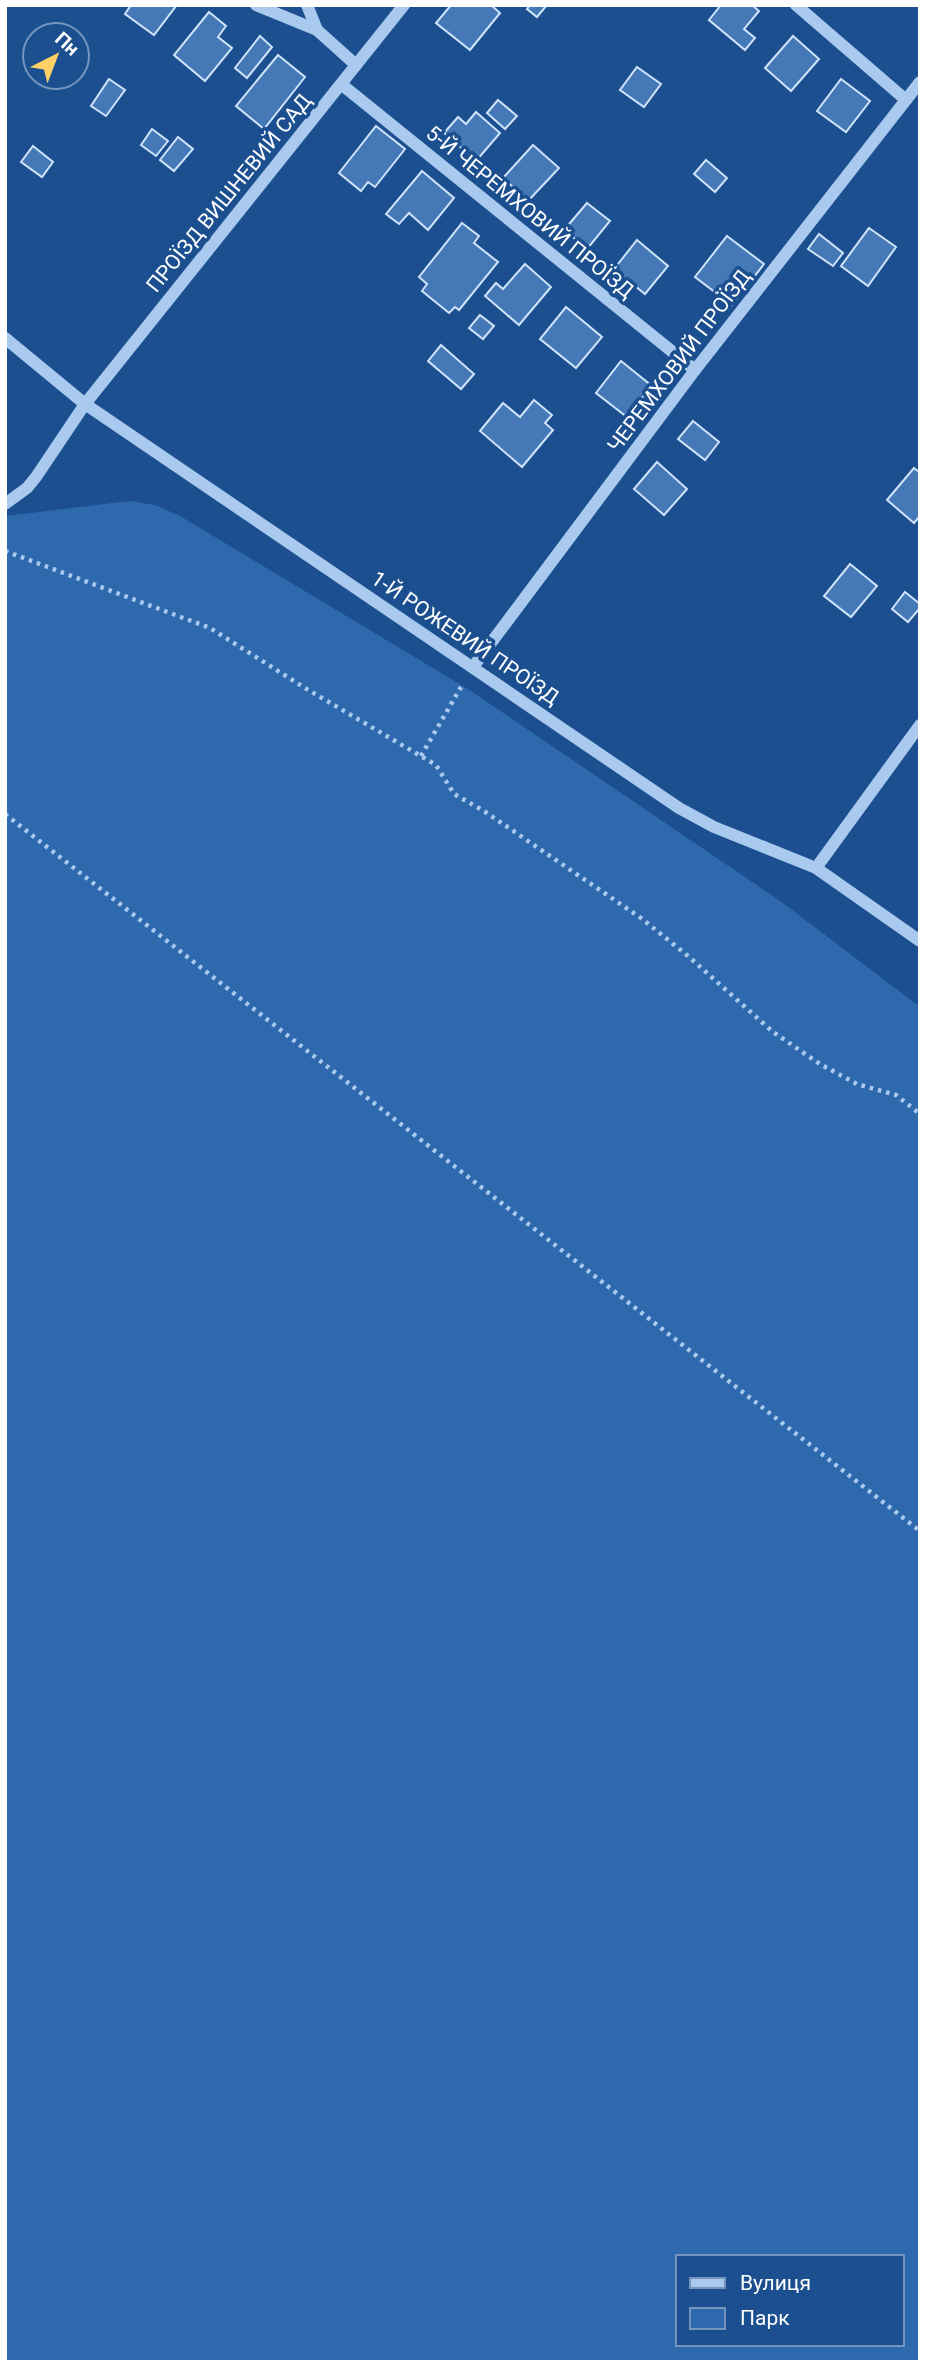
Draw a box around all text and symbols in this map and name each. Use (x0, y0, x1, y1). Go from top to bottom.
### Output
north arrow (21, 21, 91, 91)
text: Пн (50, 27, 84, 60)
street label: ПРОЇЗД ВИШНЕВИЙ САД (142, 89, 317, 297)
street label: 5-Й ЧЕРЕМХОВИЙ ПРОЇЗД (421, 121, 639, 303)
street label: ЧЕРЕМХОВИЙ ПРОЇЗД (603, 265, 756, 457)
street label: 1-Й РОЖЕВИЙ ПРОЇЗД (367, 566, 564, 710)
legend (676, 2255, 904, 2346)
text: Вулиця (740, 2271, 811, 2295)
text: Парк (740, 2306, 790, 2330)

